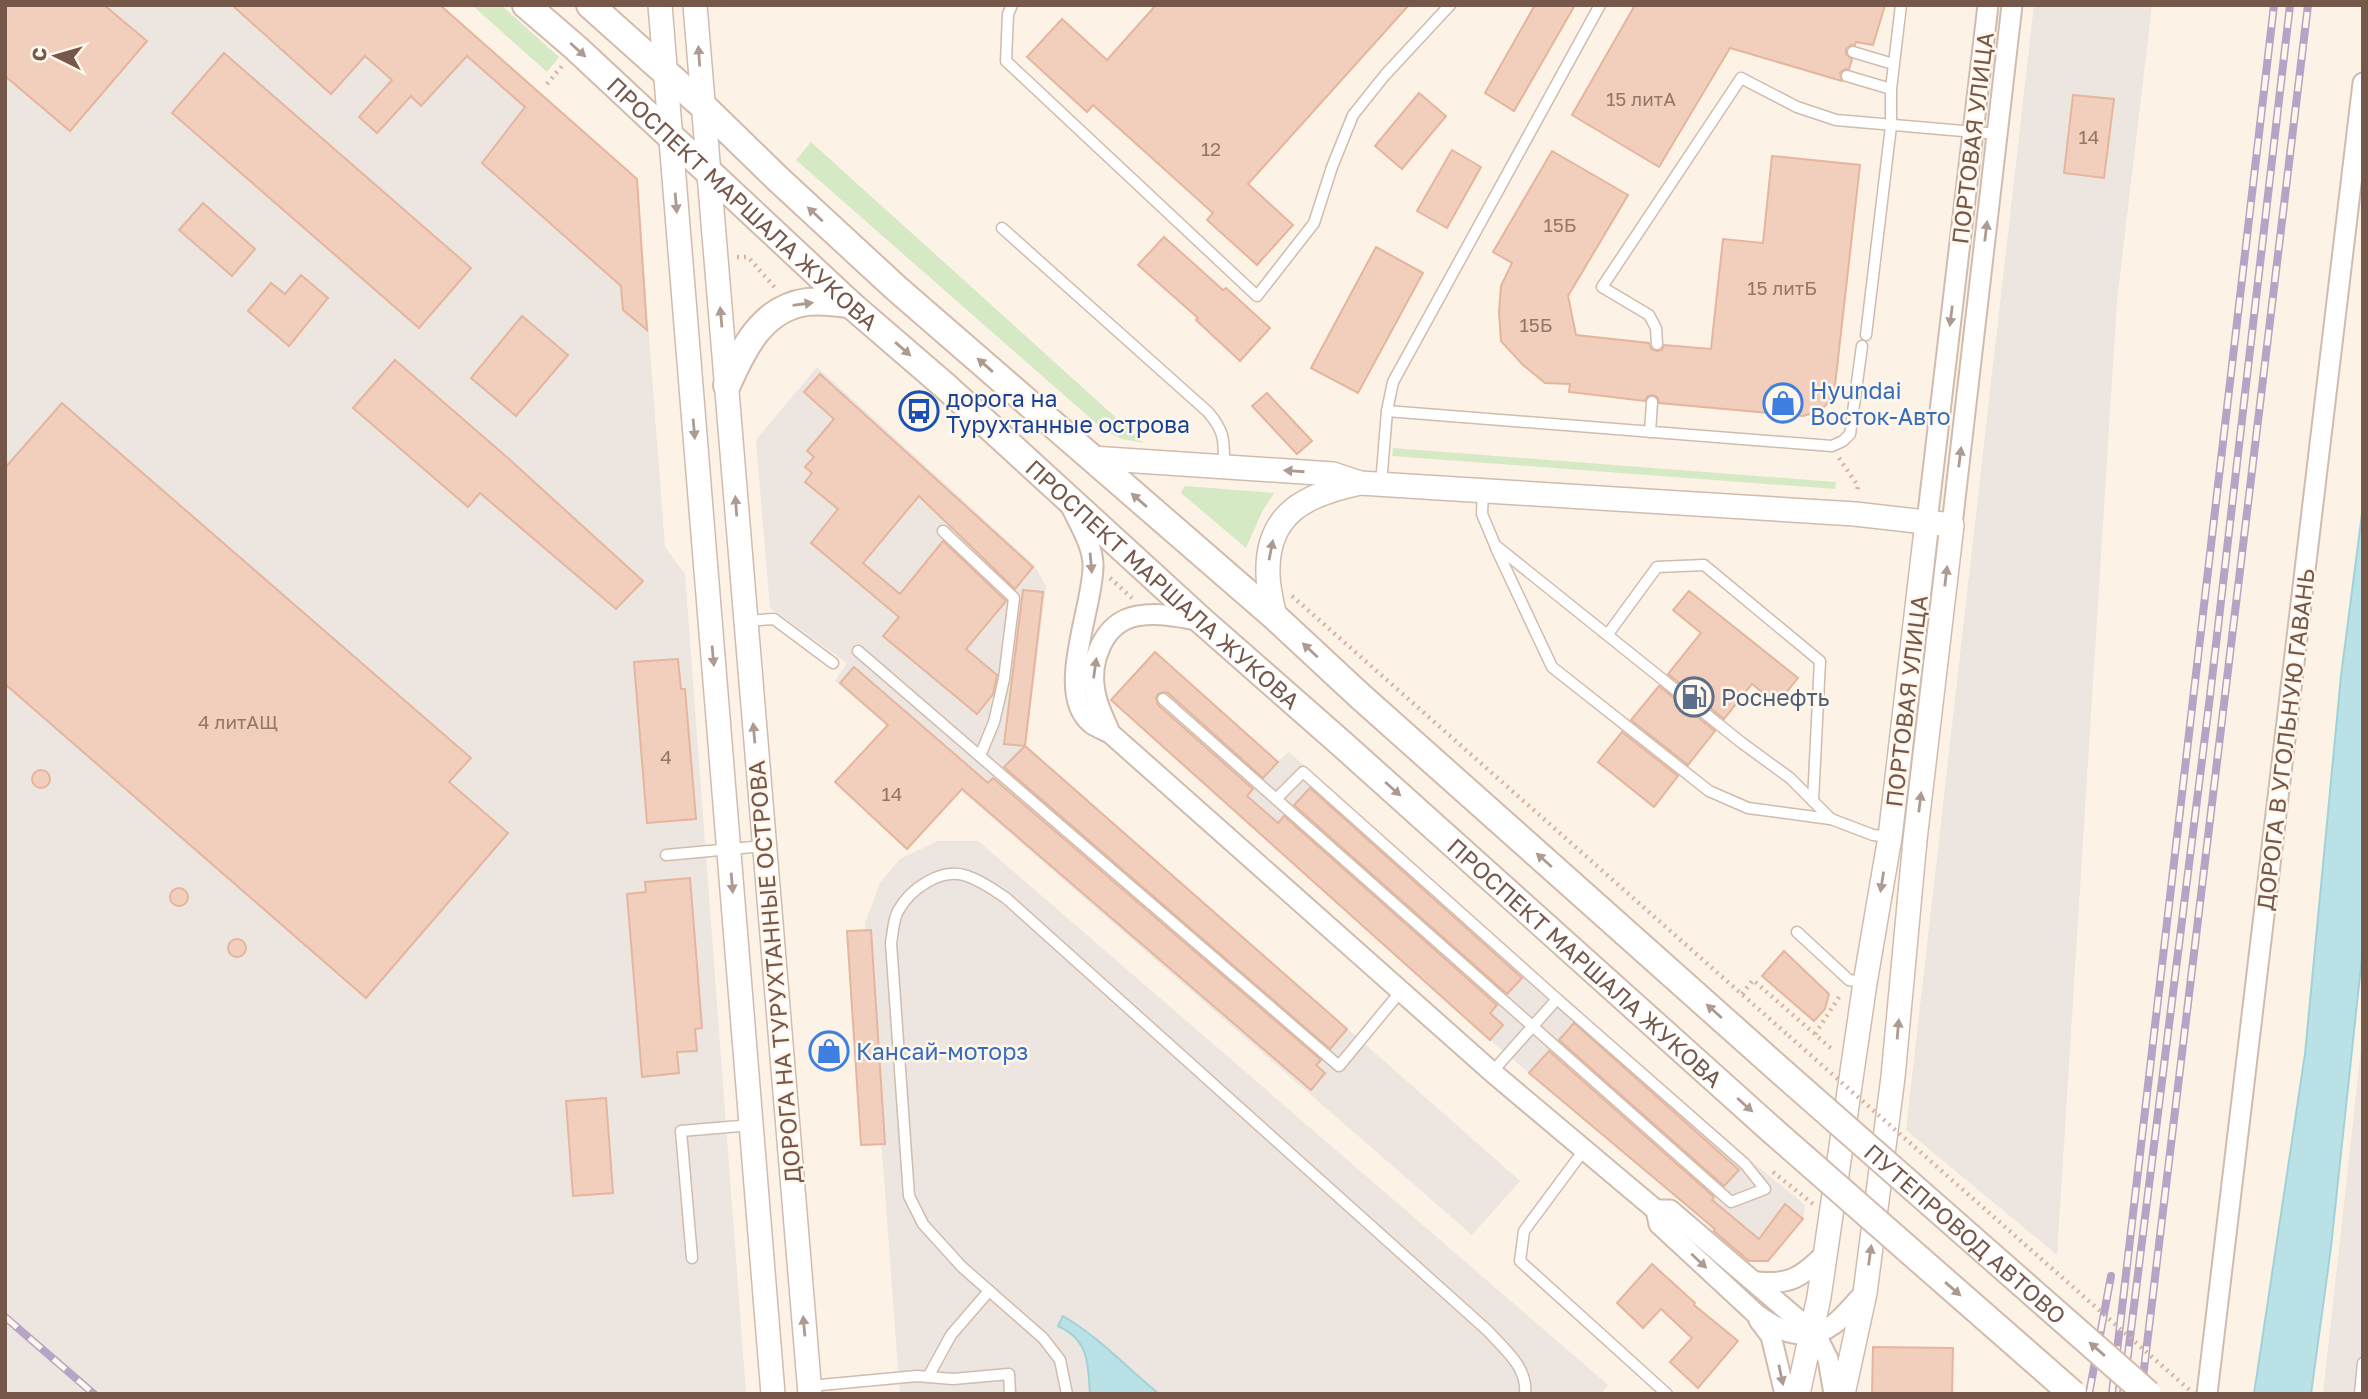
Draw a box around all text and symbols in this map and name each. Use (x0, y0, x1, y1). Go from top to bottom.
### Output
north arrow (21, 21, 91, 91)
street label: ПОРТОВАЯ УЛИЦА (1945, 30, 1999, 246)
one-way arrow (569, 42, 587, 58)
one-way arrow (693, 44, 704, 66)
text: С (27, 47, 51, 62)
street label: ПРОСПЕКТ МАРШАЛА ЖУКОВА (602, 71, 884, 336)
house number: 15 литА (1606, 87, 1676, 110)
house number: 14 (2079, 125, 2099, 148)
house number: 12 (1201, 137, 1221, 160)
one-way arrow (671, 192, 682, 214)
one-way arrow (807, 206, 824, 222)
house number: 15Б (1544, 213, 1576, 236)
one-way arrow (1981, 220, 1992, 242)
house number: 15 литБ (1747, 276, 1817, 299)
one-way arrow (792, 298, 814, 309)
one-way arrow (715, 305, 726, 327)
one-way arrow (1946, 305, 1957, 327)
house number: 15Б (1520, 313, 1552, 336)
one-way arrow (894, 341, 911, 356)
one-way arrow (976, 357, 994, 373)
place label: Hyundai Восток-Авто (1810, 376, 1951, 430)
shop icon: Hyundai Восток-Авто (1762, 382, 1804, 424)
place label: дорога на Турухтанные острова (946, 384, 1190, 438)
bus stop icon: дорога на Турухтанные острова (898, 390, 940, 432)
one-way arrow (689, 419, 700, 441)
one-way arrow (1954, 446, 1965, 468)
street label: ПРОСПЕКТ МАРШАЛА ЖУКОВА (1020, 453, 1306, 715)
one-way arrow (1282, 465, 1304, 476)
one-way arrow (1131, 493, 1148, 508)
one-way arrow (730, 495, 741, 517)
one-way arrow (1266, 539, 1277, 561)
one-way arrow (1086, 552, 1097, 574)
one-way arrow (1940, 565, 1951, 587)
street label: ДОРОГА В УГОЛЬНУЮ ГАВАНЬ (2250, 566, 2320, 912)
street label: ПОРТОВАЯ УЛИЦА (1879, 593, 1933, 809)
one-way arrow (1302, 642, 1319, 658)
one-way arrow (708, 645, 719, 667)
one-way arrow (1089, 657, 1100, 679)
fuel station icon: Роснефть (1673, 676, 1715, 718)
place label: Роснефть (1721, 683, 1830, 711)
house number: 4 литАЩ (198, 710, 278, 733)
one-way arrow (748, 722, 759, 744)
house number: 4 (660, 745, 672, 768)
street label: ДОРОГА НА ТУРУХТАННЫЕ ОСТРОВА (742, 760, 806, 1184)
one-way arrow (1384, 781, 1401, 797)
house number: 14 (882, 782, 902, 805)
one-way arrow (1914, 791, 1925, 813)
street label: ПРОСПЕКТ МАРШАЛА ЖУКОВА (1442, 832, 1728, 1093)
one-way arrow (1535, 852, 1553, 868)
one-way arrow (1876, 871, 1887, 893)
one-way arrow (727, 872, 738, 894)
one-way arrow (1705, 1004, 1722, 1019)
one-way arrow (1892, 1018, 1903, 1040)
shop icon: Кансай-моторз (808, 1030, 850, 1072)
place label: Кансай-моторз (856, 1037, 1028, 1065)
one-way arrow (1736, 1097, 1754, 1113)
street label: ПУТЕПРОВОД АВТОВО (1859, 1137, 2072, 1330)
one-way arrow (1864, 1244, 1875, 1266)
one-way arrow (1690, 1252, 1707, 1268)
one-way arrow (1945, 1281, 1962, 1296)
one-way arrow (798, 1315, 809, 1337)
one-way arrow (2088, 1341, 2106, 1357)
one-way arrow (1775, 1364, 1786, 1386)

